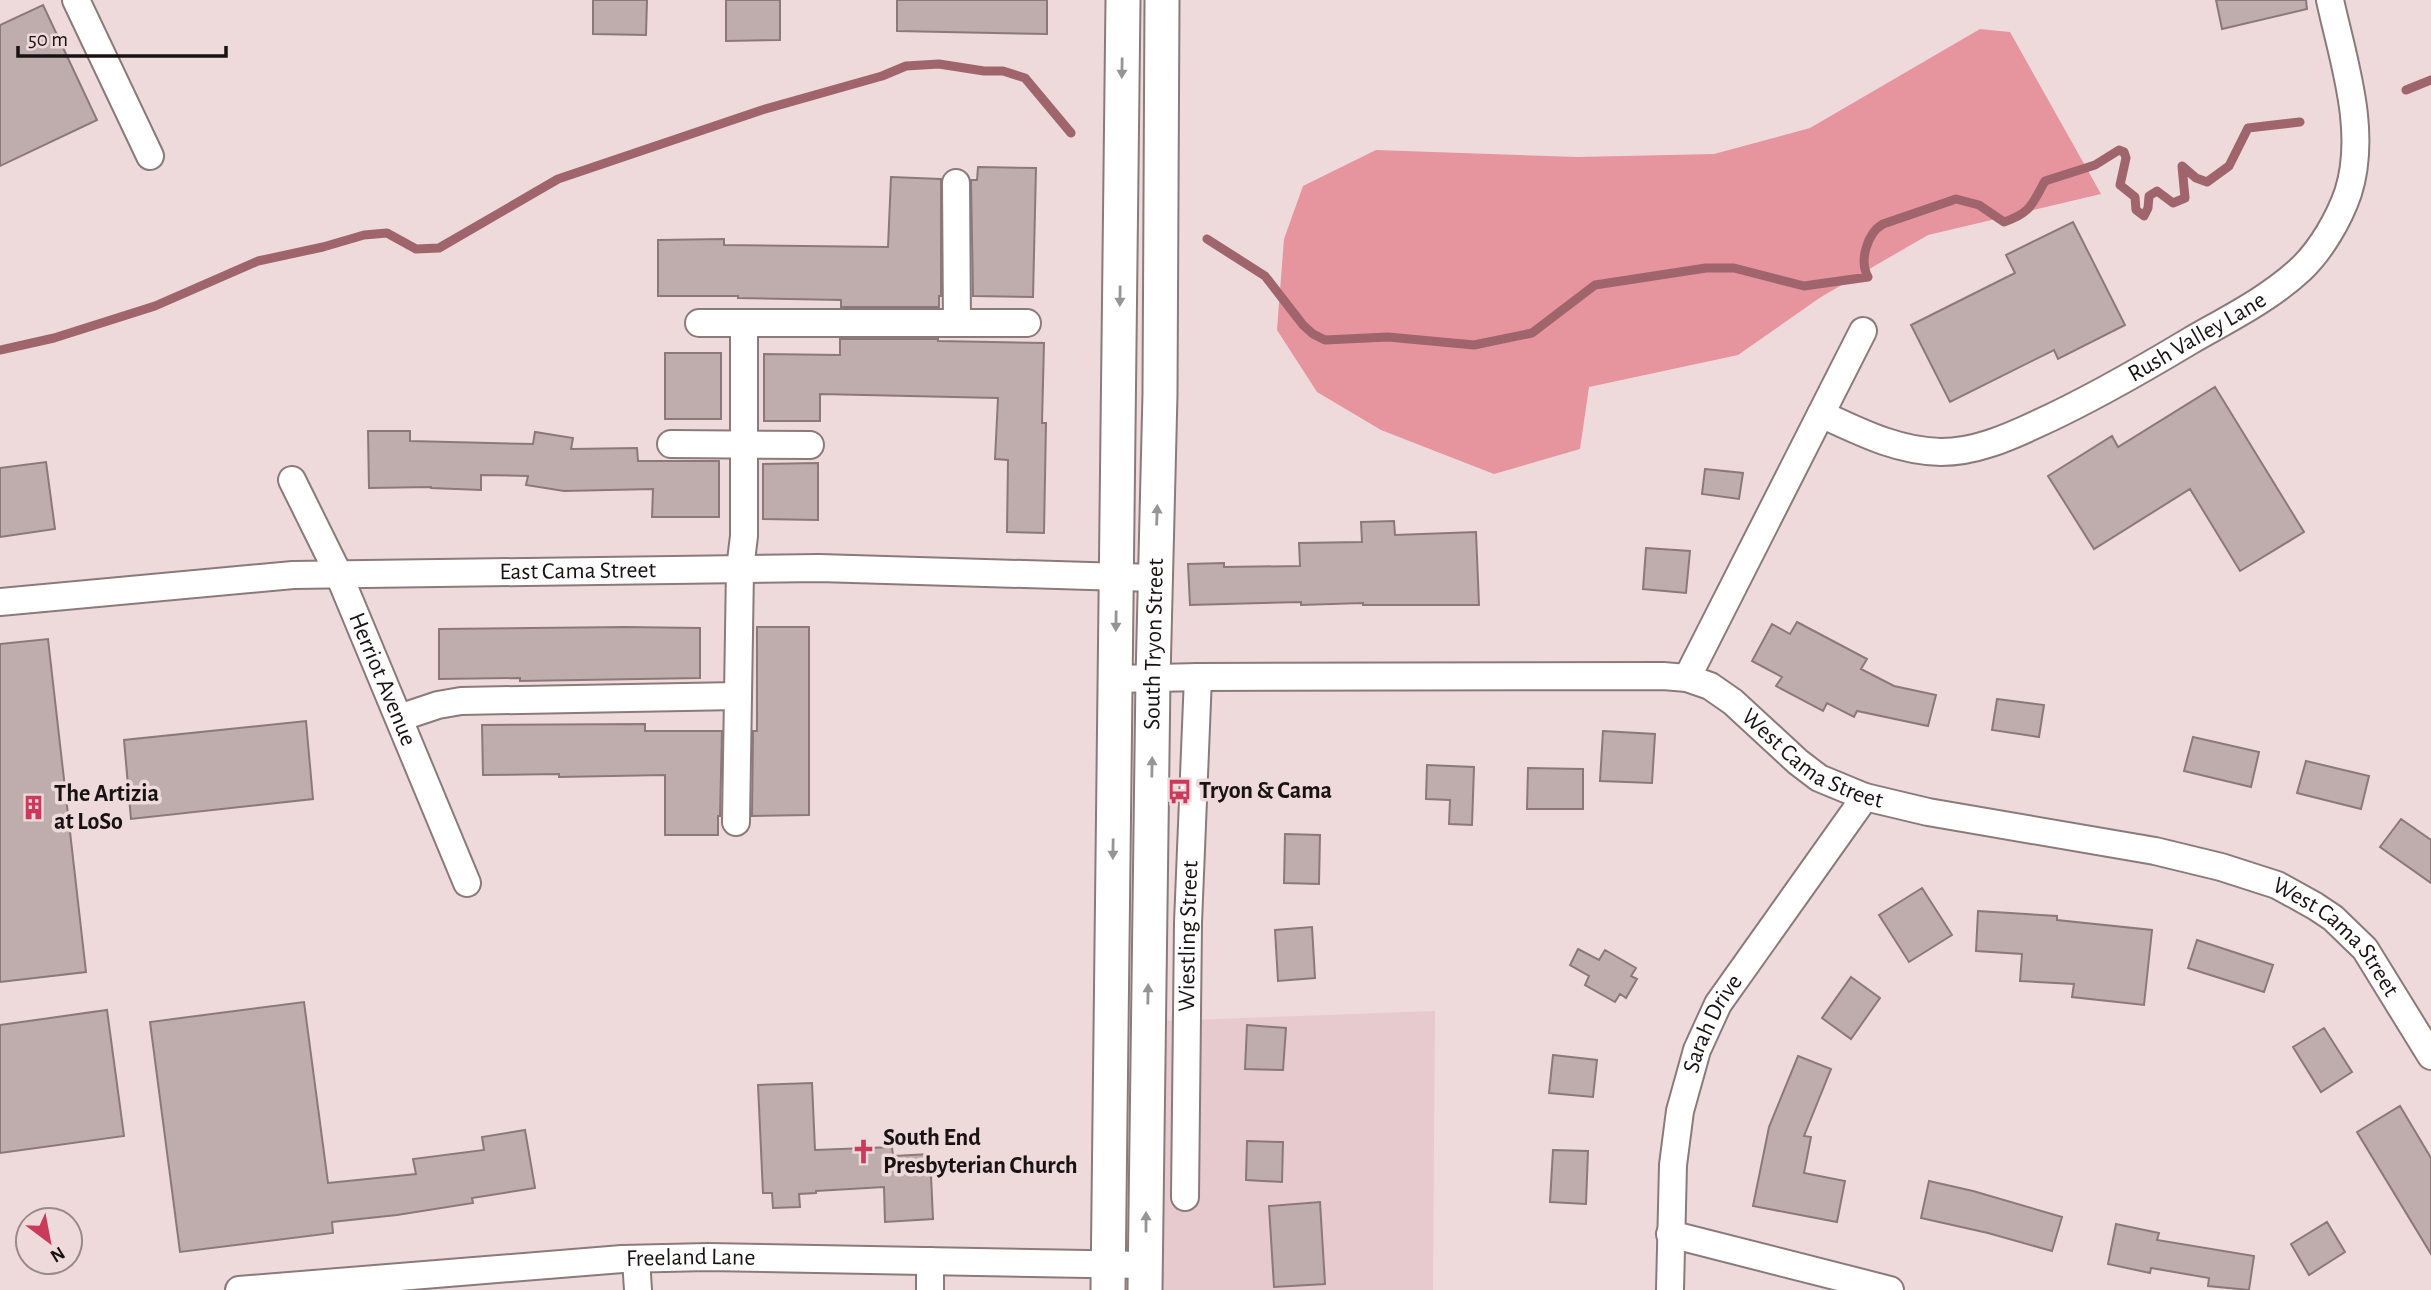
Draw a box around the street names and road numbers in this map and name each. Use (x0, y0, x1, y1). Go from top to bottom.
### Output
street label: Rush Valley Lane (2124, 288, 2271, 387)
street label: East Cama Street (499, 558, 657, 584)
street label: South Tryon Street (1140, 558, 1168, 730)
street label: Herriot Avenue (344, 609, 421, 749)
street label: West Cama Street (1737, 704, 1886, 813)
street label: Wiestling Street (1175, 860, 1203, 1012)
street label: West Cama Street (2269, 873, 2403, 1001)
street label: Sarah Drive (1679, 970, 1747, 1076)
street label: Freeland Lane (626, 1245, 756, 1271)

